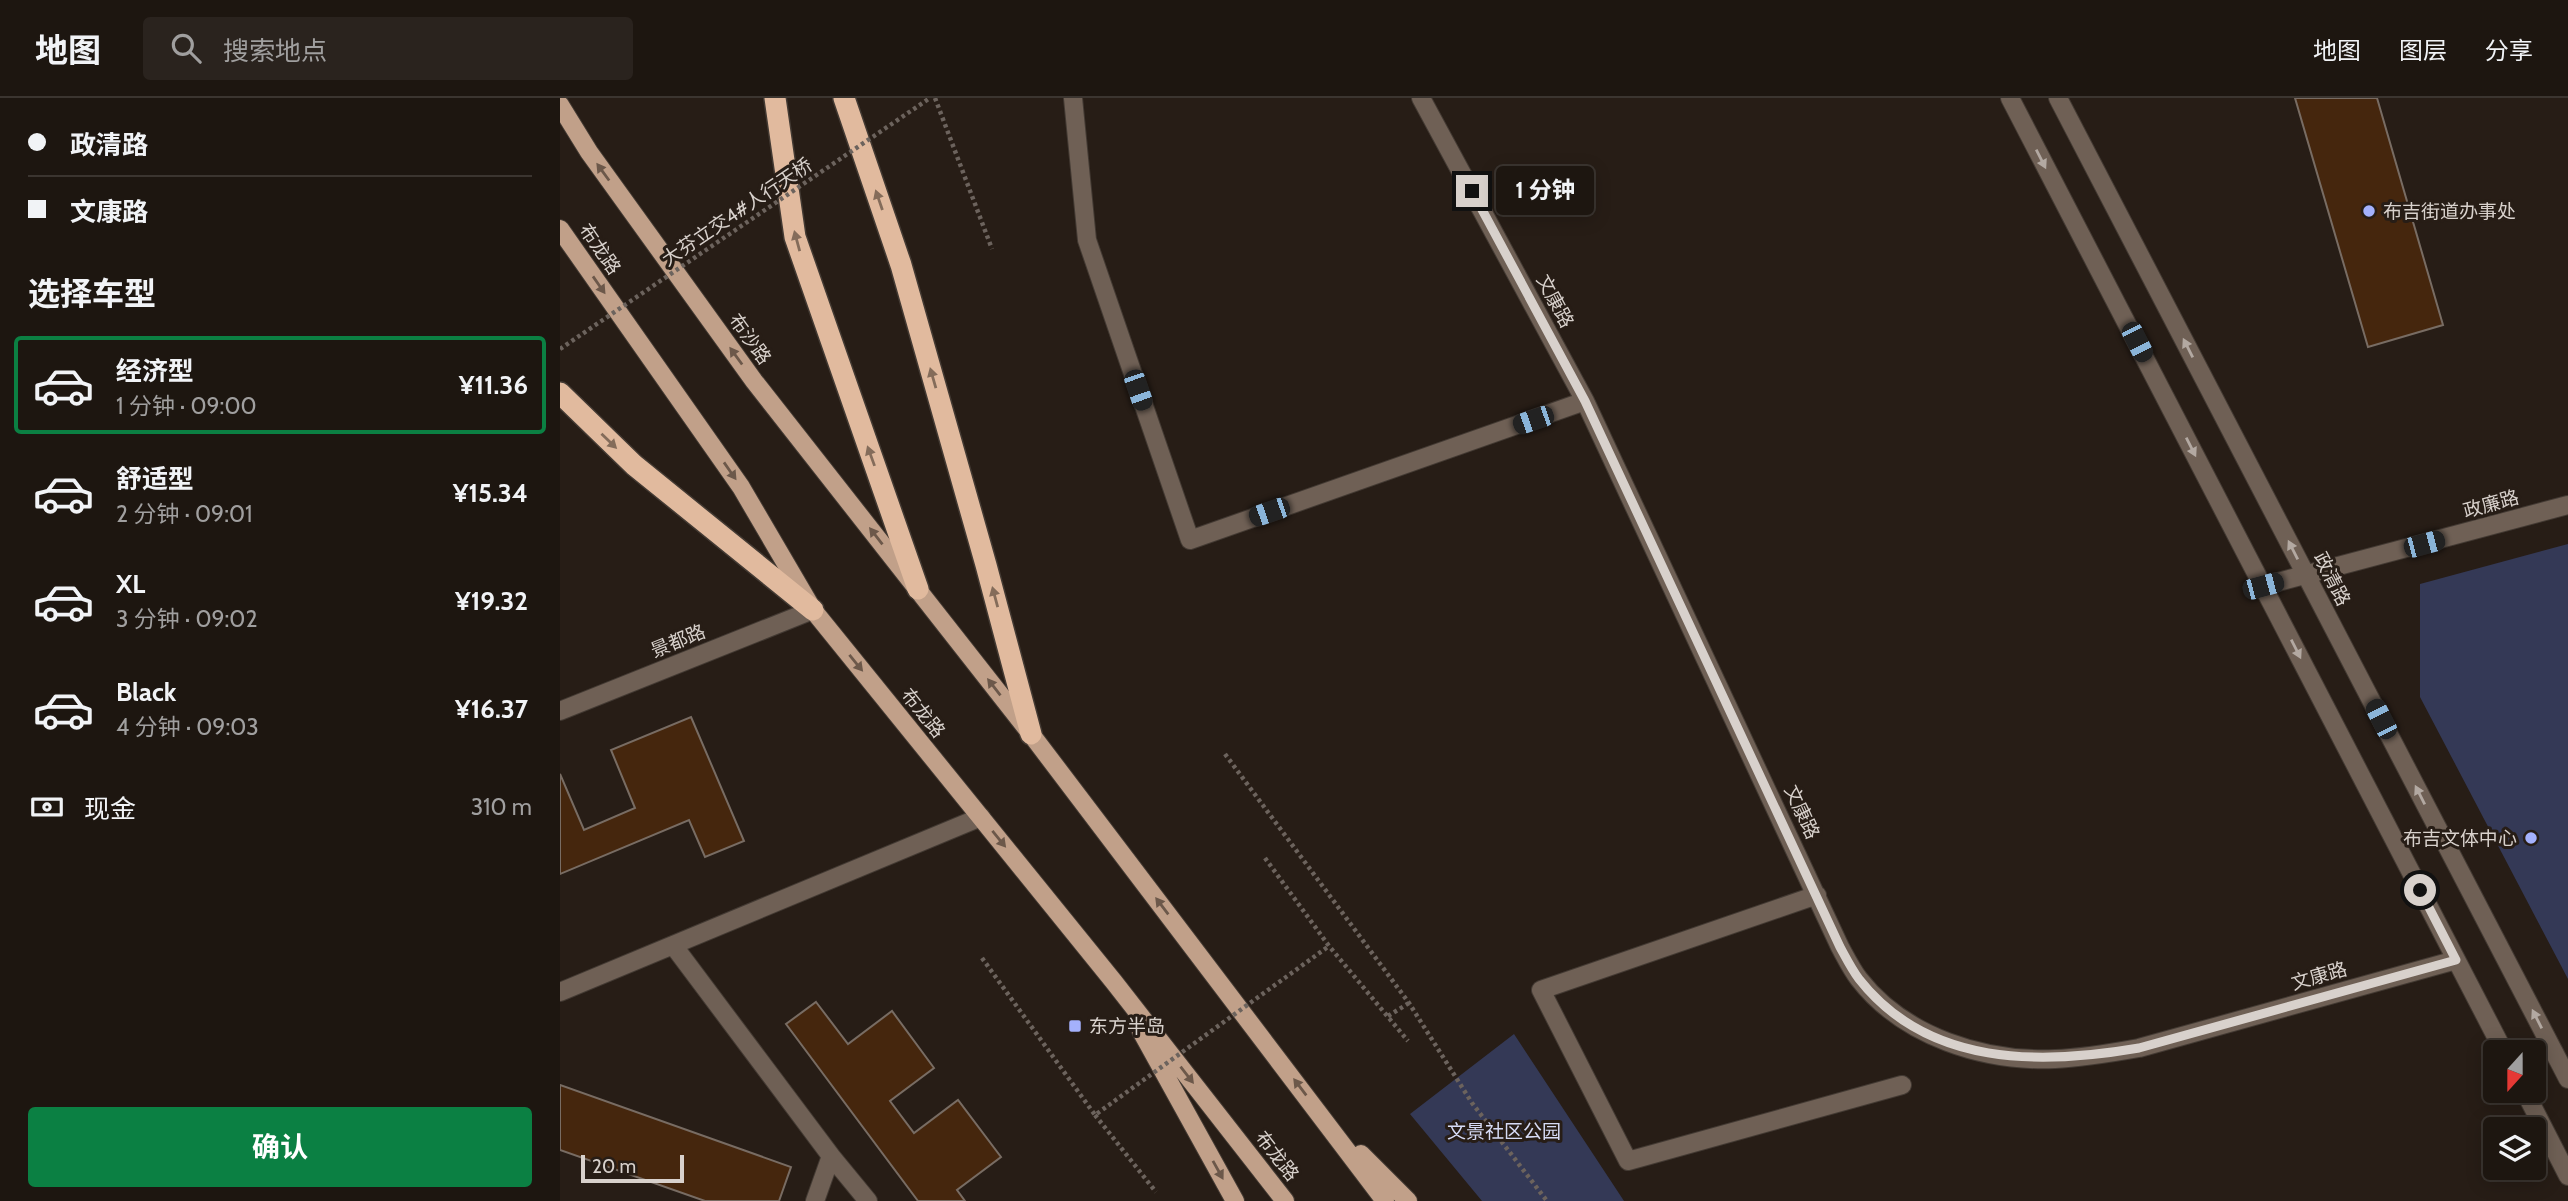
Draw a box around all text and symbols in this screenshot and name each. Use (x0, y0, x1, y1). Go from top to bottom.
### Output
search box (143, 17, 633, 80)
icon: search (167, 29, 205, 67)
text: 地图 (35, 30, 101, 70)
text: 搜索地点 (223, 35, 327, 67)
text: 地图 (2313, 36, 2361, 65)
text: 图层 (2399, 36, 2447, 65)
text: 分享 (2485, 36, 2533, 65)
text: 政清路 (70, 129, 148, 161)
one-way arrow (2035, 149, 2047, 169)
street label: 大芬立交4#人行天桥 (657, 153, 817, 271)
one-way arrow (596, 163, 610, 181)
callout: 1 分钟 (1496, 166, 1594, 216)
route end (1456, 175, 1488, 207)
text: 1 分钟 (1515, 176, 1575, 204)
one-way arrow (873, 190, 884, 211)
text: 文康路 (70, 196, 148, 228)
place label: 布吉街道办事处 (2383, 200, 2516, 223)
marker: 布吉街道办事处 (2361, 203, 2377, 219)
street label: 布龙路 (574, 219, 626, 279)
one-way arrow (791, 230, 802, 252)
street label: 文康路 (1531, 270, 1579, 332)
text: 选择车型 (28, 274, 156, 313)
one-way arrow (592, 276, 606, 294)
street label: 布沙路 (724, 309, 776, 369)
car (2119, 319, 2156, 365)
one-way arrow (2182, 338, 2194, 358)
one-way arrow (729, 347, 743, 365)
icon: car (32, 354, 95, 417)
text: 经济型 (116, 355, 194, 387)
one-way arrow (927, 366, 938, 388)
car (1122, 367, 1155, 413)
text: ¥11.36 (459, 369, 528, 401)
text: 1 分钟 · 09:00 (116, 392, 257, 420)
car (1510, 403, 1557, 437)
one-way arrow (600, 432, 617, 448)
one-way arrow (2185, 438, 2197, 458)
one-way arrow (865, 445, 876, 466)
icon: car (32, 462, 95, 525)
one-way arrow (723, 462, 737, 480)
text: 舒适型 (116, 463, 194, 495)
text: ¥15.34 (453, 477, 528, 509)
street label: 政廉路 (2460, 486, 2522, 522)
car (1246, 495, 1293, 529)
text: 2 分钟 · 09:01 (116, 500, 253, 528)
one-way arrow (869, 527, 884, 544)
car (2401, 528, 2448, 560)
one-way arrow (2287, 540, 2299, 560)
street label: 政清路 (2309, 548, 2355, 610)
text: XL (116, 568, 145, 600)
icon: car (32, 570, 95, 633)
car (2240, 570, 2287, 602)
text: ¥19.32 (455, 585, 528, 617)
one-way arrow (989, 585, 1000, 607)
text: 3 分钟 · 09:02 (116, 605, 257, 633)
street label: 景都路 (647, 620, 709, 662)
one-way arrow (2289, 640, 2301, 660)
one-way arrow (848, 653, 863, 671)
text: Black (116, 676, 176, 708)
icon: car (32, 678, 95, 741)
one-way arrow (987, 678, 1002, 696)
street label: 布龙路 (896, 684, 950, 742)
text: ¥16.37 (455, 693, 528, 725)
car (2363, 696, 2400, 742)
text: 4 分钟 · 09:03 (116, 713, 259, 741)
street label: 文康路 (1780, 781, 1824, 843)
one-way arrow (2415, 785, 2426, 805)
icon: cash (28, 788, 66, 826)
text: 现金 (84, 793, 136, 825)
text: 310 m (471, 793, 532, 821)
place label: 布吉文体中心 (2403, 827, 2517, 850)
marker: 布吉文体中心 (2523, 830, 2539, 846)
one-way arrow (991, 831, 1006, 848)
route start (2404, 874, 2436, 906)
one-way arrow (1155, 898, 1170, 916)
street label: 文康路 (2288, 957, 2350, 995)
one-way arrow (2531, 1009, 2542, 1029)
place label: 东方半岛 (1089, 1015, 1165, 1038)
marker: 东方半岛 (1067, 1018, 1083, 1034)
north arrow (2483, 1040, 2546, 1102)
map controls (2483, 1040, 2546, 1180)
one-way arrow (1179, 1065, 1194, 1083)
one-way arrow (1293, 1078, 1307, 1097)
button: 确认 (28, 1107, 532, 1187)
button: layers (2483, 1117, 2546, 1180)
park label: 文景社区公园 (1447, 1120, 1561, 1143)
street label: 布龙路 (1250, 1126, 1304, 1186)
scale bar (581, 1152, 684, 1184)
text: 20 m (592, 1155, 636, 1178)
one-way arrow (1212, 1161, 1224, 1180)

